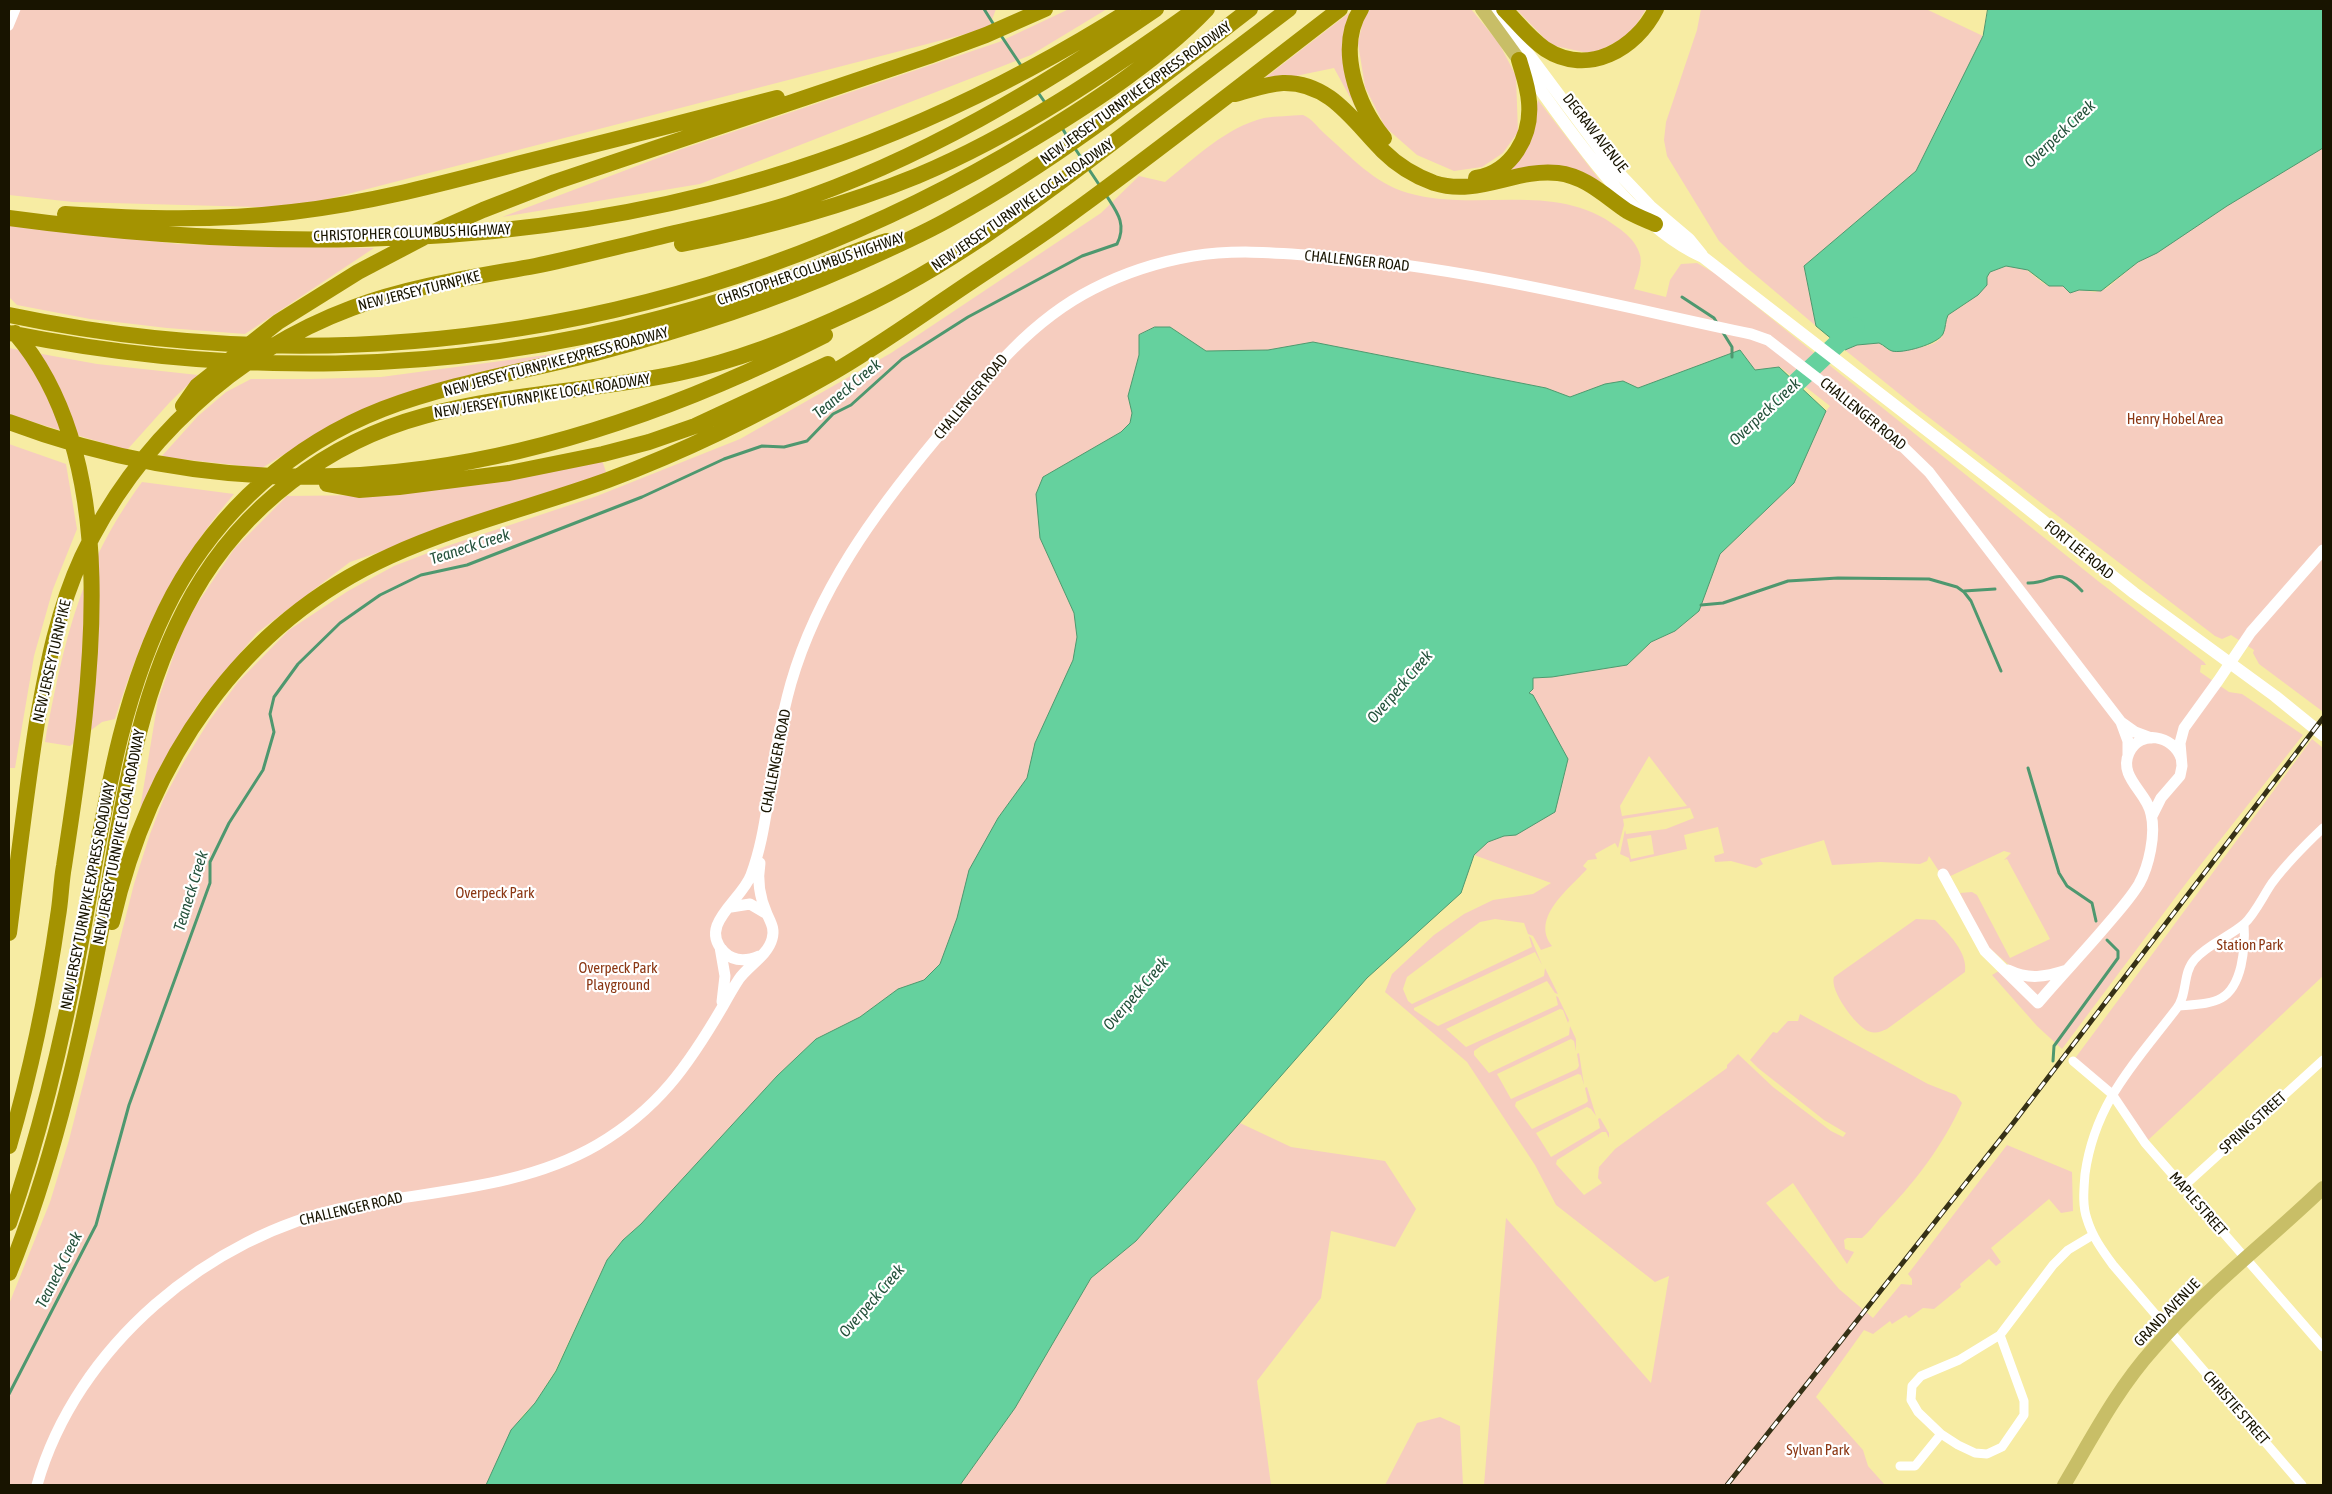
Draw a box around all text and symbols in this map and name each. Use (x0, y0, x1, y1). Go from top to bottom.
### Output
street label: NEW JERSEY TURNPIKE EXPRESS ROADWAY (1037, 18, 1235, 168)
street label: DEGRAW AVENUE (1559, 90, 1631, 176)
water label: Overpeck Creek (2020, 96, 2100, 172)
street label: NEW JERSEY TURNPIKE LOCAL ROADWAY (928, 135, 1118, 275)
street label: CHRISTOPHER COLUMBUS HIGHWAY (313, 221, 511, 245)
street label: CHRISTOPHER COLUMBUS HIGHWAY (715, 228, 907, 310)
street label: CHALLENGER ROAD (1304, 247, 1410, 275)
street label: NEW JERSEY TURNPIKE (356, 267, 482, 315)
street label: NEW JERSEY TURNPIKE EXPRESS ROADWAY (442, 323, 670, 401)
street label: CHALLENGER ROAD (930, 351, 1012, 443)
water label: Teaneck Creek (809, 355, 885, 423)
street label: NEW JERSEY TURNPIKE LOCAL ROADWAY (433, 370, 651, 422)
water label: Overpeck Creek (1725, 374, 1805, 450)
street label: CHALLENGER ROAD (1816, 374, 1910, 454)
park label: Henry Hobel Area (2127, 410, 2223, 428)
street label: FORT LEE ROAD (2041, 517, 2117, 583)
water label: Teaneck Creek (428, 525, 512, 569)
street label: NEW JERSEY TURNPIKE (29, 598, 75, 724)
water label: Overpeck Creek (1363, 647, 1437, 727)
street label: CHALLENGER ROAD (757, 708, 795, 814)
street label: NEW JERSEY TURNPIKE LOCAL ROADWAY (89, 728, 149, 946)
street label: NEW JERSEY TURNPIKE EXPRESS ROADWAY (57, 781, 119, 1011)
water label: Teaneck Creek (170, 849, 212, 933)
park label: Overpeck Park (455, 884, 535, 902)
park label: Station Park (2217, 936, 2283, 954)
water label: Overpeck Creek (1099, 954, 1173, 1034)
park label: Overpeck Park Playground (578, 959, 658, 994)
street label: SPRING STREET (2216, 1088, 2290, 1158)
street label: MAPLE STREET (2165, 1168, 2231, 1240)
street label: CHALLENGER ROAD (298, 1188, 404, 1230)
water label: Teaneck Creek (32, 1229, 86, 1311)
water label: Overpeck Creek (835, 1261, 909, 1341)
street label: GRAND AVENUE (2130, 1275, 2204, 1351)
street label: CHRISTIE STREET (2199, 1367, 2273, 1449)
park label: Sylvan Park (1786, 1441, 1850, 1459)

